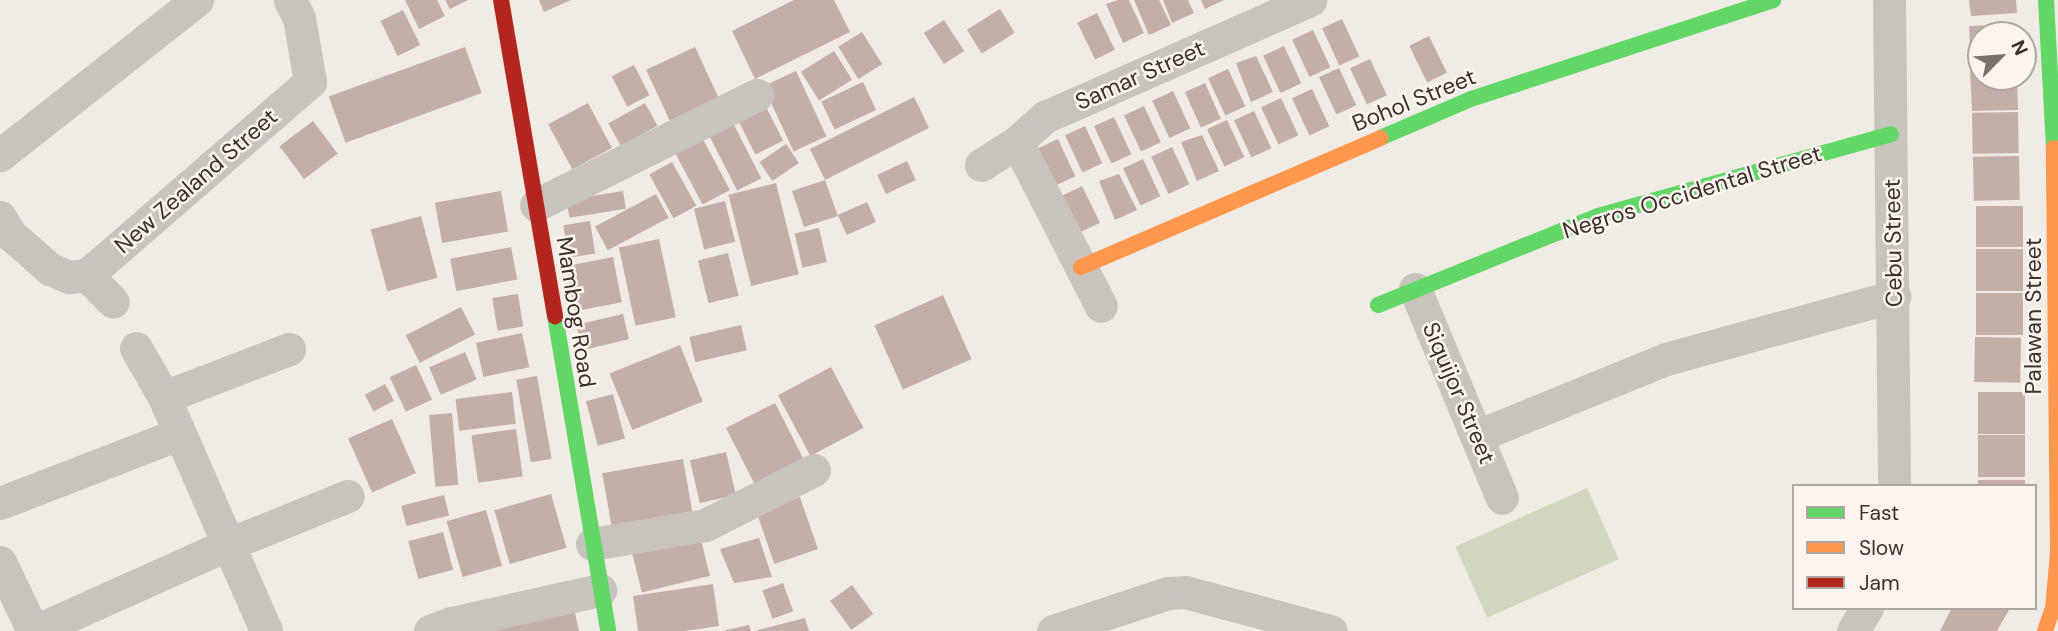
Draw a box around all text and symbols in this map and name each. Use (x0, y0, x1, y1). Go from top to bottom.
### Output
north arrow (1967, 21, 2037, 91)
street label: Samar Street (1071, 34, 1209, 116)
text: N (2005, 36, 2034, 59)
street label: Bohol Street (1348, 63, 1480, 137)
street label: New Zealand Street (109, 103, 283, 259)
street label: Negros Occidental Street (1559, 139, 1825, 245)
street label: Cebu Street (1878, 179, 1908, 307)
street label: Mambog Road (550, 235, 602, 389)
street label: Palawan Street (2019, 238, 2047, 394)
street label: Siquijor Street (1417, 318, 1501, 468)
legend (1792, 484, 2037, 610)
text: Fast (1859, 499, 1899, 527)
text: Slow (1859, 534, 1904, 562)
text: Jam (1859, 569, 1900, 597)

